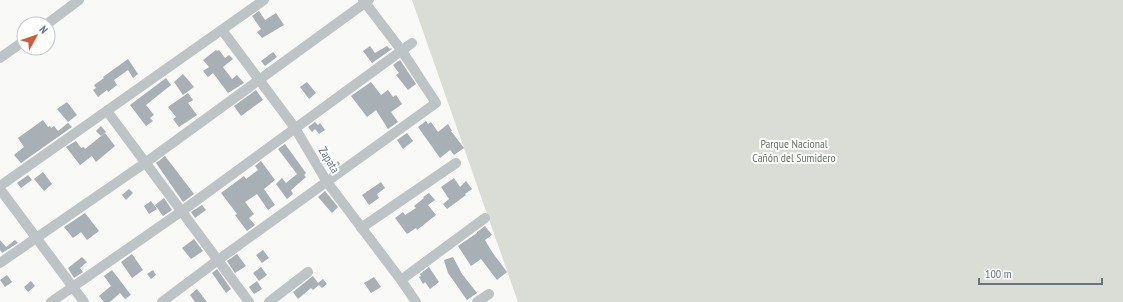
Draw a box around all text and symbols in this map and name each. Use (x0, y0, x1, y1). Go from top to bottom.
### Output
north arrow (16, 16, 56, 56)
text: N (36, 23, 51, 36)
park label: Parque Nacional Cañón del Sumidero (752, 136, 836, 165)
street label: Zapata (316, 144, 343, 176)
scale bar (979, 260, 1102, 286)
text: 100 m (985, 266, 1012, 281)

